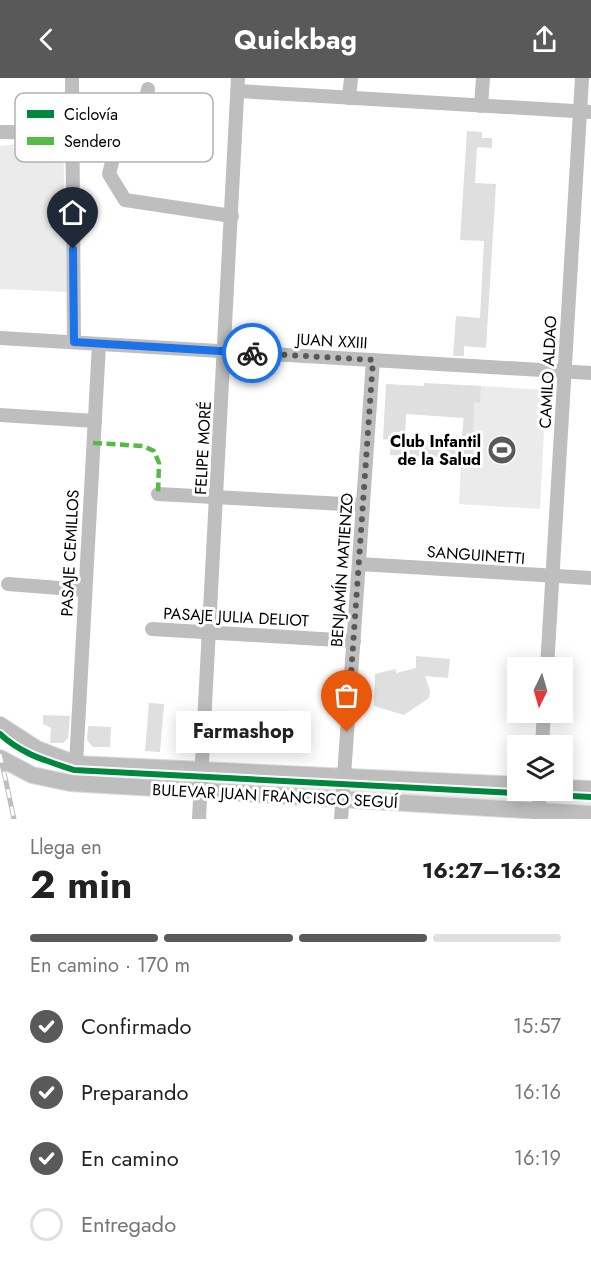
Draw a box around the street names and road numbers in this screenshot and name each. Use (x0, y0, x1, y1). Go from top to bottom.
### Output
street label: CAMILO ALDAO (534, 315, 562, 429)
street label: JUAN XXIII (294, 328, 368, 354)
street label: FELIPE MORÉ (189, 401, 217, 495)
street label: PASAJE CEMILLOS (55, 489, 85, 617)
street label: BENJAMÍN MATIENZO (325, 492, 359, 648)
street label: SANGUINETTI (426, 540, 526, 570)
street label: PASAJE JULIA DELIOT (163, 602, 310, 632)
street label: BULEVAR JUAN FRANCISCO SEGUÍ (152, 778, 399, 814)

